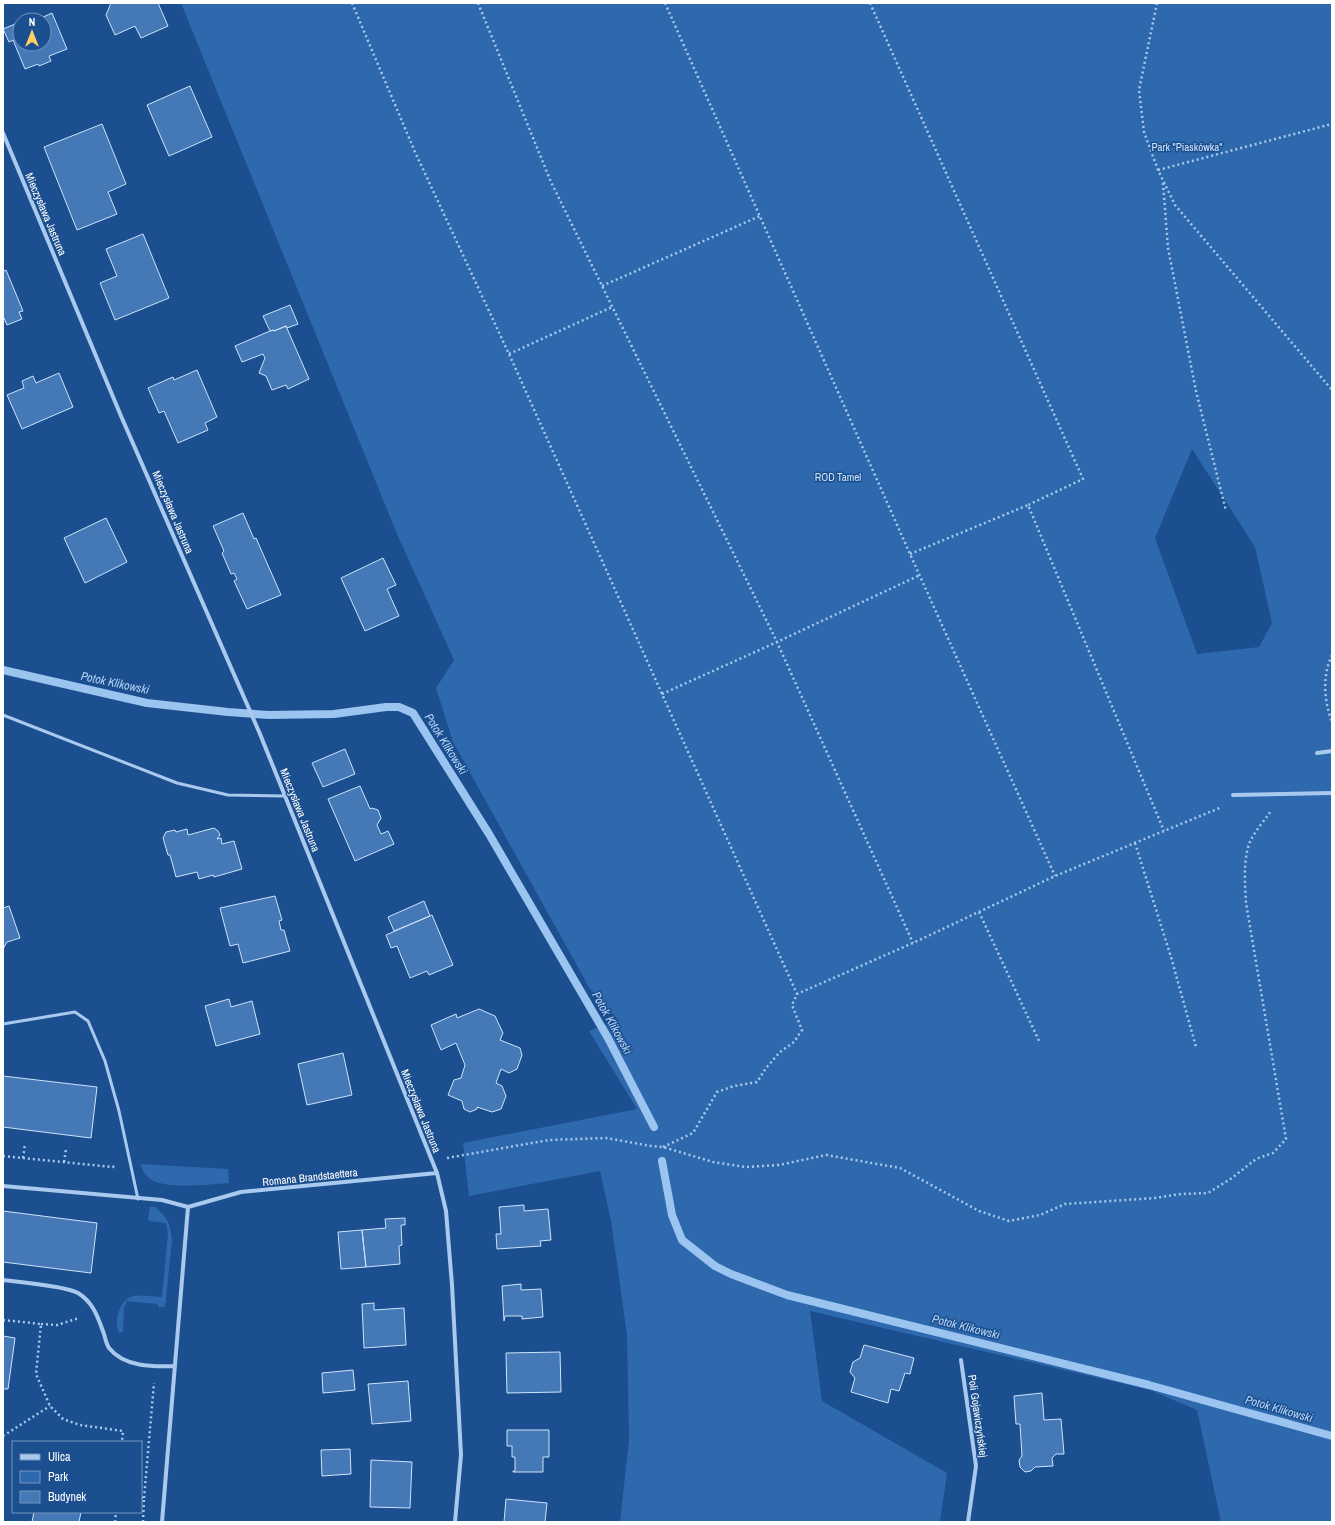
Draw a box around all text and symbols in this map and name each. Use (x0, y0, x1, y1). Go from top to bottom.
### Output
north arrow (12, 12, 52, 52)
text: N (29, 15, 35, 29)
park label: Park "Piaskówka" (1151, 140, 1223, 154)
street label: Mieczysława Jastruna (22, 170, 70, 258)
street label: Mieczysława Jastruna (149, 468, 197, 556)
park label: ROD Tamel (815, 470, 861, 484)
water label: Potok Klikowski (79, 668, 151, 698)
water label: Potok Klikowski (421, 710, 471, 778)
street label: Mieczysława Jastruna (277, 766, 323, 854)
water label: Potok Klikowski (588, 989, 636, 1057)
street label: Mieczysława Jastruna (398, 1067, 444, 1155)
street label: Romana Brandstaettera (262, 1165, 358, 1189)
water label: Potok Klikowski (930, 1311, 1002, 1343)
street label: Poli Gojawiczyńskiej (965, 1374, 991, 1458)
water label: Potok Klikowski (1243, 1392, 1315, 1426)
legend (12, 1441, 142, 1513)
text: Ulica (48, 1449, 71, 1465)
text: Park (48, 1469, 68, 1485)
text: Budynek (48, 1489, 86, 1505)

